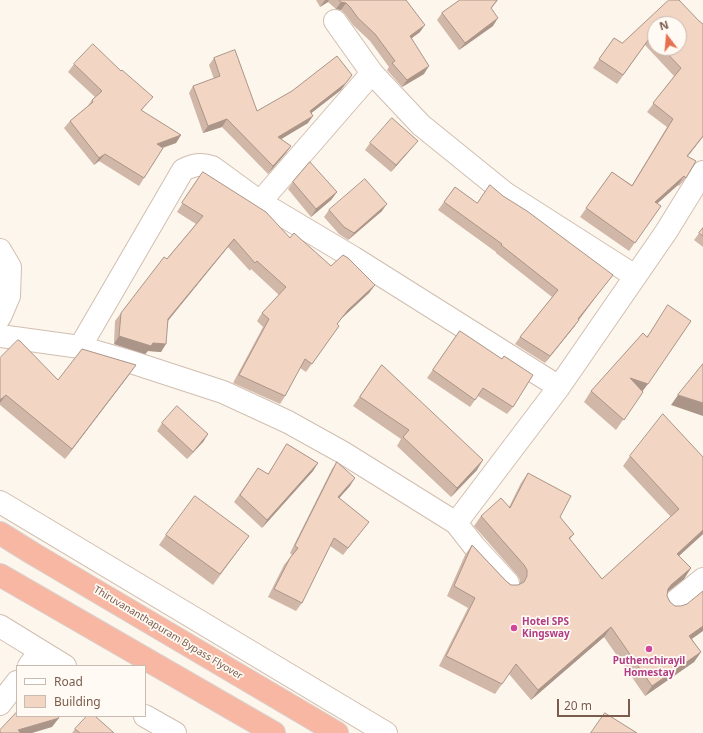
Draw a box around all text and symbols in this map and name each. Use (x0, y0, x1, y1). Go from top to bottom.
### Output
north arrow (647, 16, 687, 56)
text: N (657, 17, 670, 33)
street label: Thiruvananthapuram Bypass Flyover (91, 584, 245, 682)
place label: Hotel SPS Kingsway (522, 616, 570, 640)
marker: Hotel SPS Kingsway (509, 623, 519, 633)
marker: Puthenchirayil Homestay (644, 644, 654, 654)
place label: Puthenchirayil Homestay (613, 655, 685, 678)
legend (16, 665, 146, 717)
text: Road (54, 673, 83, 690)
scale bar (559, 691, 632, 717)
text: Building (54, 693, 101, 710)
text: 20 m (564, 697, 592, 714)

